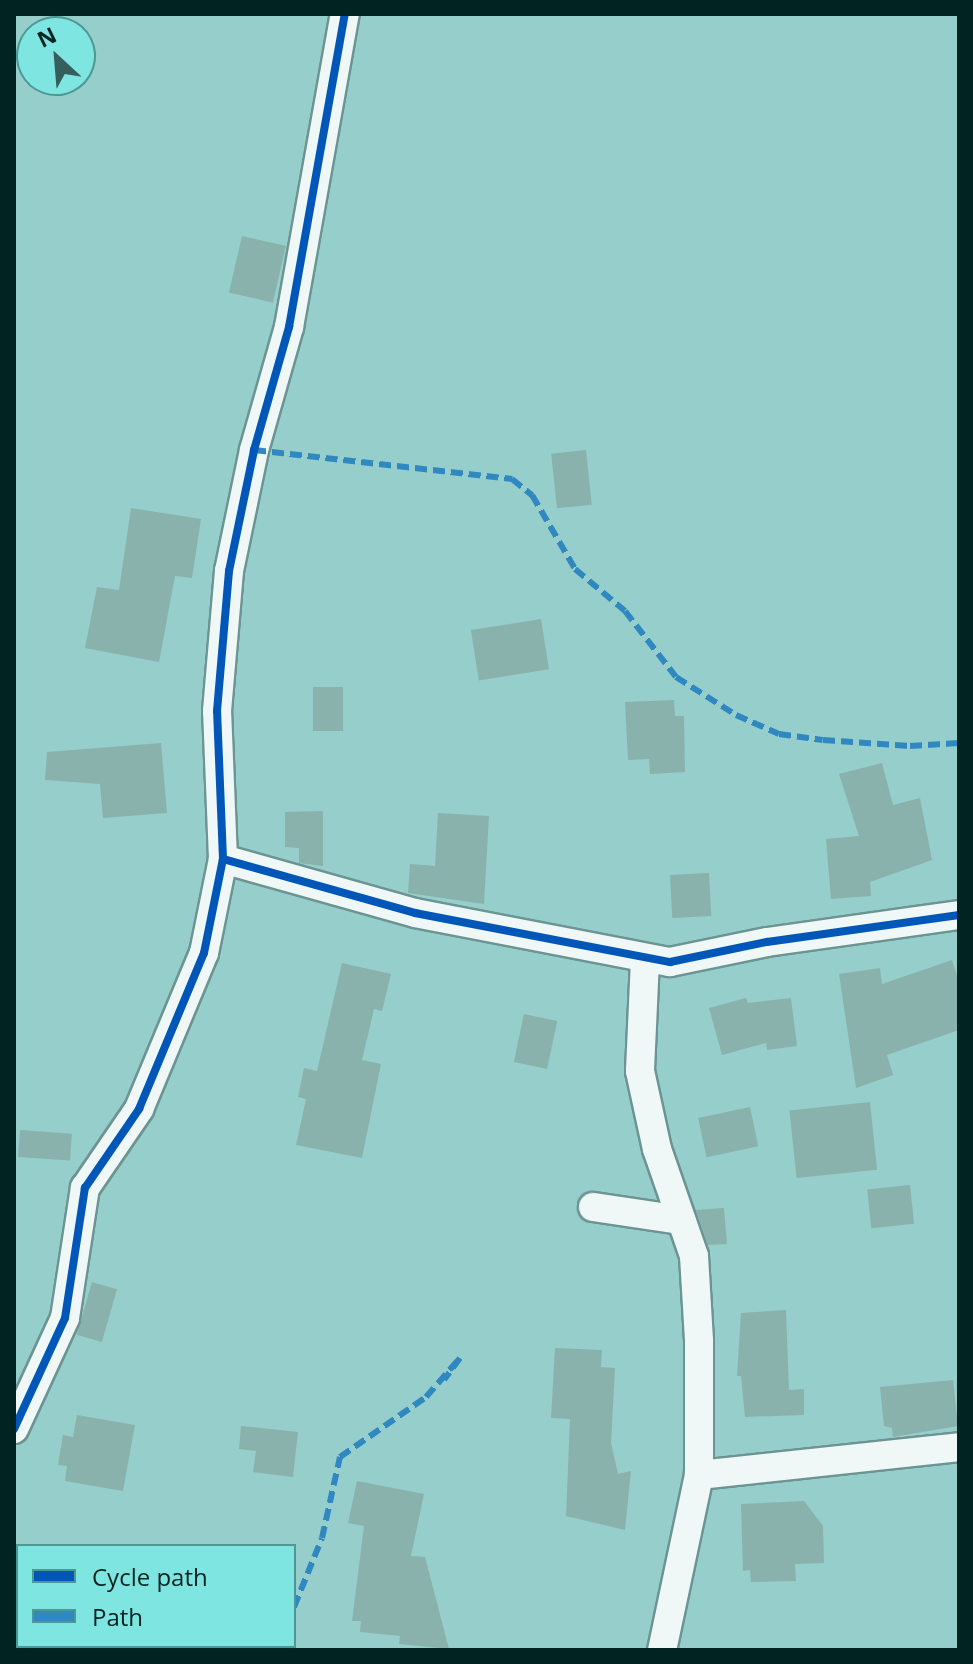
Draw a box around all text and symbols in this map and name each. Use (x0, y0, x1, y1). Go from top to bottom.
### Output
north arrow (16, 16, 96, 96)
text: N (32, 19, 61, 54)
legend (16, 1544, 296, 1648)
text: Cycle path (92, 1560, 208, 1593)
text: Path (92, 1600, 143, 1633)

